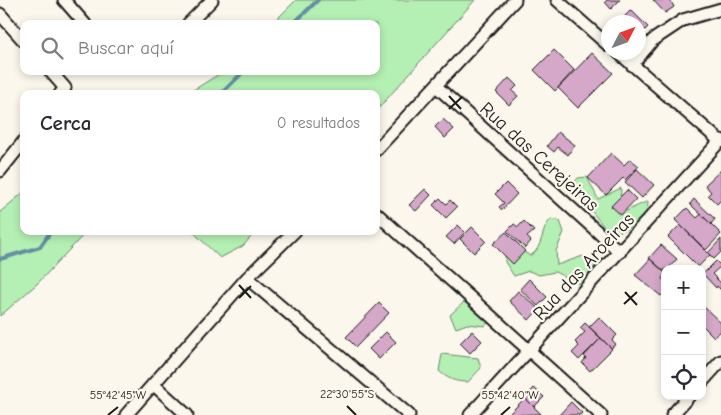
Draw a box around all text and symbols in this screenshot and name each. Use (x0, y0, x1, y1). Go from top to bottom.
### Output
north arrow (601, 15, 646, 60)
search box (20, 20, 380, 75)
icon: search (38, 34, 66, 62)
text: Buscar aquí (78, 37, 174, 59)
street label: Rua das Cerejeiras (475, 98, 603, 216)
text: Cerca (40, 111, 91, 135)
text: 0 resultados (277, 114, 360, 132)
street label: Rua das Aroeiras (529, 209, 639, 325)
map controls (661, 265, 706, 400)
button: + (661, 265, 706, 310)
button: − (661, 310, 706, 355)
button: locate (661, 355, 706, 400)
text: 22°30'55"S (320, 387, 374, 401)
text: 55°42'45"W (90, 388, 147, 402)
text: 55°42'40"W (481, 388, 539, 402)

